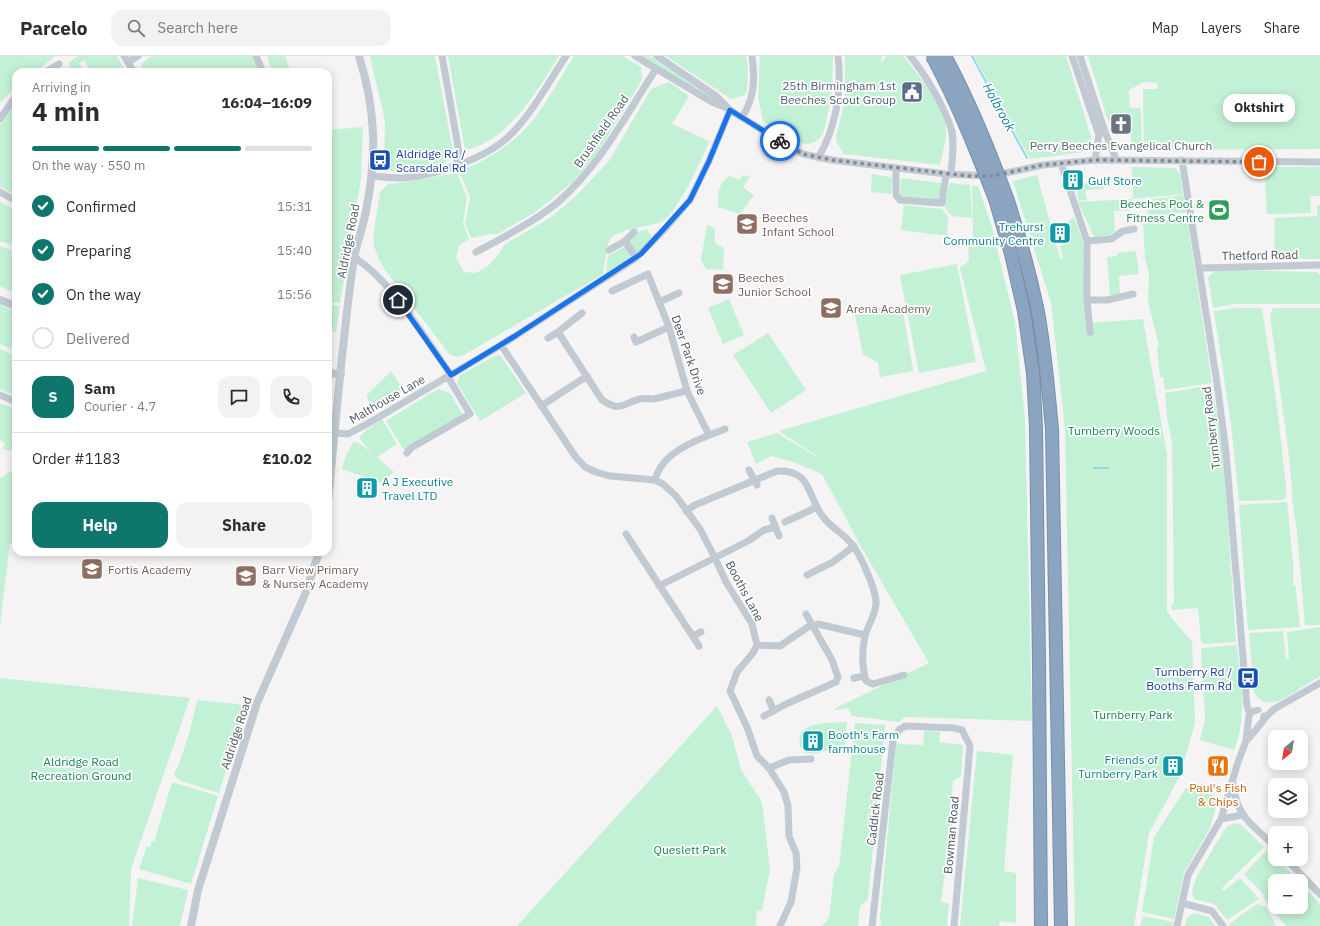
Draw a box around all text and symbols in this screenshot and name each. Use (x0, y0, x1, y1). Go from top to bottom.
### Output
search box (111, 10, 391, 46)
text: Parcelo (20, 16, 87, 40)
icon: search (125, 17, 147, 39)
text: Search here (157, 18, 238, 37)
text: Map (1152, 19, 1179, 37)
text: Layers (1201, 19, 1242, 37)
text: Share (1264, 19, 1300, 37)
place label: 25th Birmingham 1st Beeches Scout Group (780, 78, 896, 107)
text: Arriving in (32, 79, 91, 96)
public building icon: 25th Birmingham 1st Beeches Scout Group (899, 79, 925, 105)
water label: Holbrook (979, 80, 1019, 134)
street label: Brushfield Road (570, 92, 632, 170)
text: 16:04–16:09 (221, 93, 312, 112)
text: 4 min (32, 94, 100, 128)
callout: Oktshirt (1223, 94, 1295, 122)
text: Oktshirt (1234, 99, 1284, 116)
church icon: Perry Beeches Evangelical Church (1108, 111, 1134, 137)
courier (760, 121, 800, 161)
icon: bike (769, 130, 791, 152)
place label: Perry Beeches Evangelical Church (1030, 138, 1212, 153)
pin (1242, 145, 1276, 179)
place label: Aldridge Rd / Scarsdale Rd (396, 146, 466, 175)
bus stop icon: Aldridge Rd / Scarsdale Rd (367, 147, 393, 173)
icon: bag (1248, 151, 1270, 173)
text: On the way · 550 m (32, 157, 145, 174)
building icon: Gulf Store (1060, 167, 1086, 193)
place label: Gulf Store (1088, 173, 1142, 188)
icon: check (32, 195, 54, 217)
place label: Beeches Pool & Fitness Centre (1120, 196, 1205, 225)
text: Confirmed (66, 197, 136, 216)
sports icon: Beeches Pool & Fitness Centre (1206, 197, 1232, 223)
text: 15:31 (277, 198, 312, 215)
street label: Aldridge Road (333, 202, 363, 280)
place label: Beeches Infant School (762, 210, 834, 239)
school or university icon: Beeches Infant School (734, 211, 760, 237)
place label: Trehurst Community Centre (943, 219, 1044, 248)
building icon: Trehurst Community Centre (1047, 220, 1073, 246)
icon: check (32, 239, 54, 261)
text: Preparing (66, 241, 131, 260)
text: 15:40 (277, 242, 312, 259)
street label: Thetford Road (1222, 247, 1298, 263)
place label: Beeches Junior School (738, 270, 811, 299)
school or university icon: Beeches Junior School (710, 271, 736, 297)
icon: check (32, 283, 54, 305)
pin (381, 283, 415, 317)
text: On the way (66, 285, 141, 304)
text: 15:56 (277, 286, 312, 303)
icon: home (387, 289, 409, 311)
school or university icon: Arena Academy (818, 295, 844, 321)
place label: Arena Academy (846, 301, 931, 316)
street label: Deer Park Drive (668, 313, 710, 397)
text: Delivered (66, 329, 130, 348)
street label: Malthouse Lane (346, 371, 428, 427)
button: chat (218, 376, 260, 418)
button: phone (270, 376, 312, 418)
text: Sam (84, 379, 115, 398)
street label: Turnberry Road (1198, 386, 1224, 470)
text: S (48, 387, 58, 406)
text: Courier · 4.7 (84, 398, 156, 415)
park label: Turnberry Woods (1068, 423, 1160, 438)
text: Order #1183 (32, 449, 121, 468)
text: £10.02 (263, 449, 312, 468)
place label: A J Executive Travel LTD (382, 474, 454, 503)
building icon: A J Executive Travel LTD (354, 475, 380, 501)
button: Help (32, 502, 168, 548)
button: Share (176, 502, 312, 548)
school or university icon: Fortis Academy (79, 556, 105, 582)
street label: Booths Lane (723, 558, 767, 624)
place label: Fortis Academy (108, 562, 192, 577)
place label: Barr View Primary & Nursery Academy (262, 562, 369, 591)
school or university icon: Barr View Primary & Nursery Academy (233, 563, 259, 589)
place label: Turnberry Rd / Booths Farm Rd (1146, 664, 1232, 693)
bus stop icon: Turnberry Rd / Booths Farm Rd (1235, 665, 1261, 691)
street label: Aldridge Road (217, 695, 255, 771)
park label: Turnberry Park (1093, 707, 1174, 722)
place label: Booth's Farm farmhouse (828, 727, 899, 756)
building icon: Booth's Farm farmhouse (800, 728, 826, 754)
north arrow (1268, 730, 1308, 770)
map controls (1268, 730, 1308, 914)
place label: Friends of Turnberry Park (1078, 752, 1159, 781)
building icon: Friends of Turnberry Park (1160, 753, 1186, 779)
restaurant icon: Paul's Fish & Chips (1205, 753, 1231, 779)
park label: Aldridge Road Recreation Ground (30, 754, 132, 783)
street label: Caddick Road (863, 772, 887, 846)
button: layers (1268, 778, 1308, 818)
place label: Paul's Fish & Chips (1189, 780, 1247, 809)
street label: Bowman Road (940, 796, 962, 874)
button: + (1268, 826, 1308, 866)
park label: Queslett Park (653, 842, 727, 857)
button: − (1268, 874, 1308, 914)

